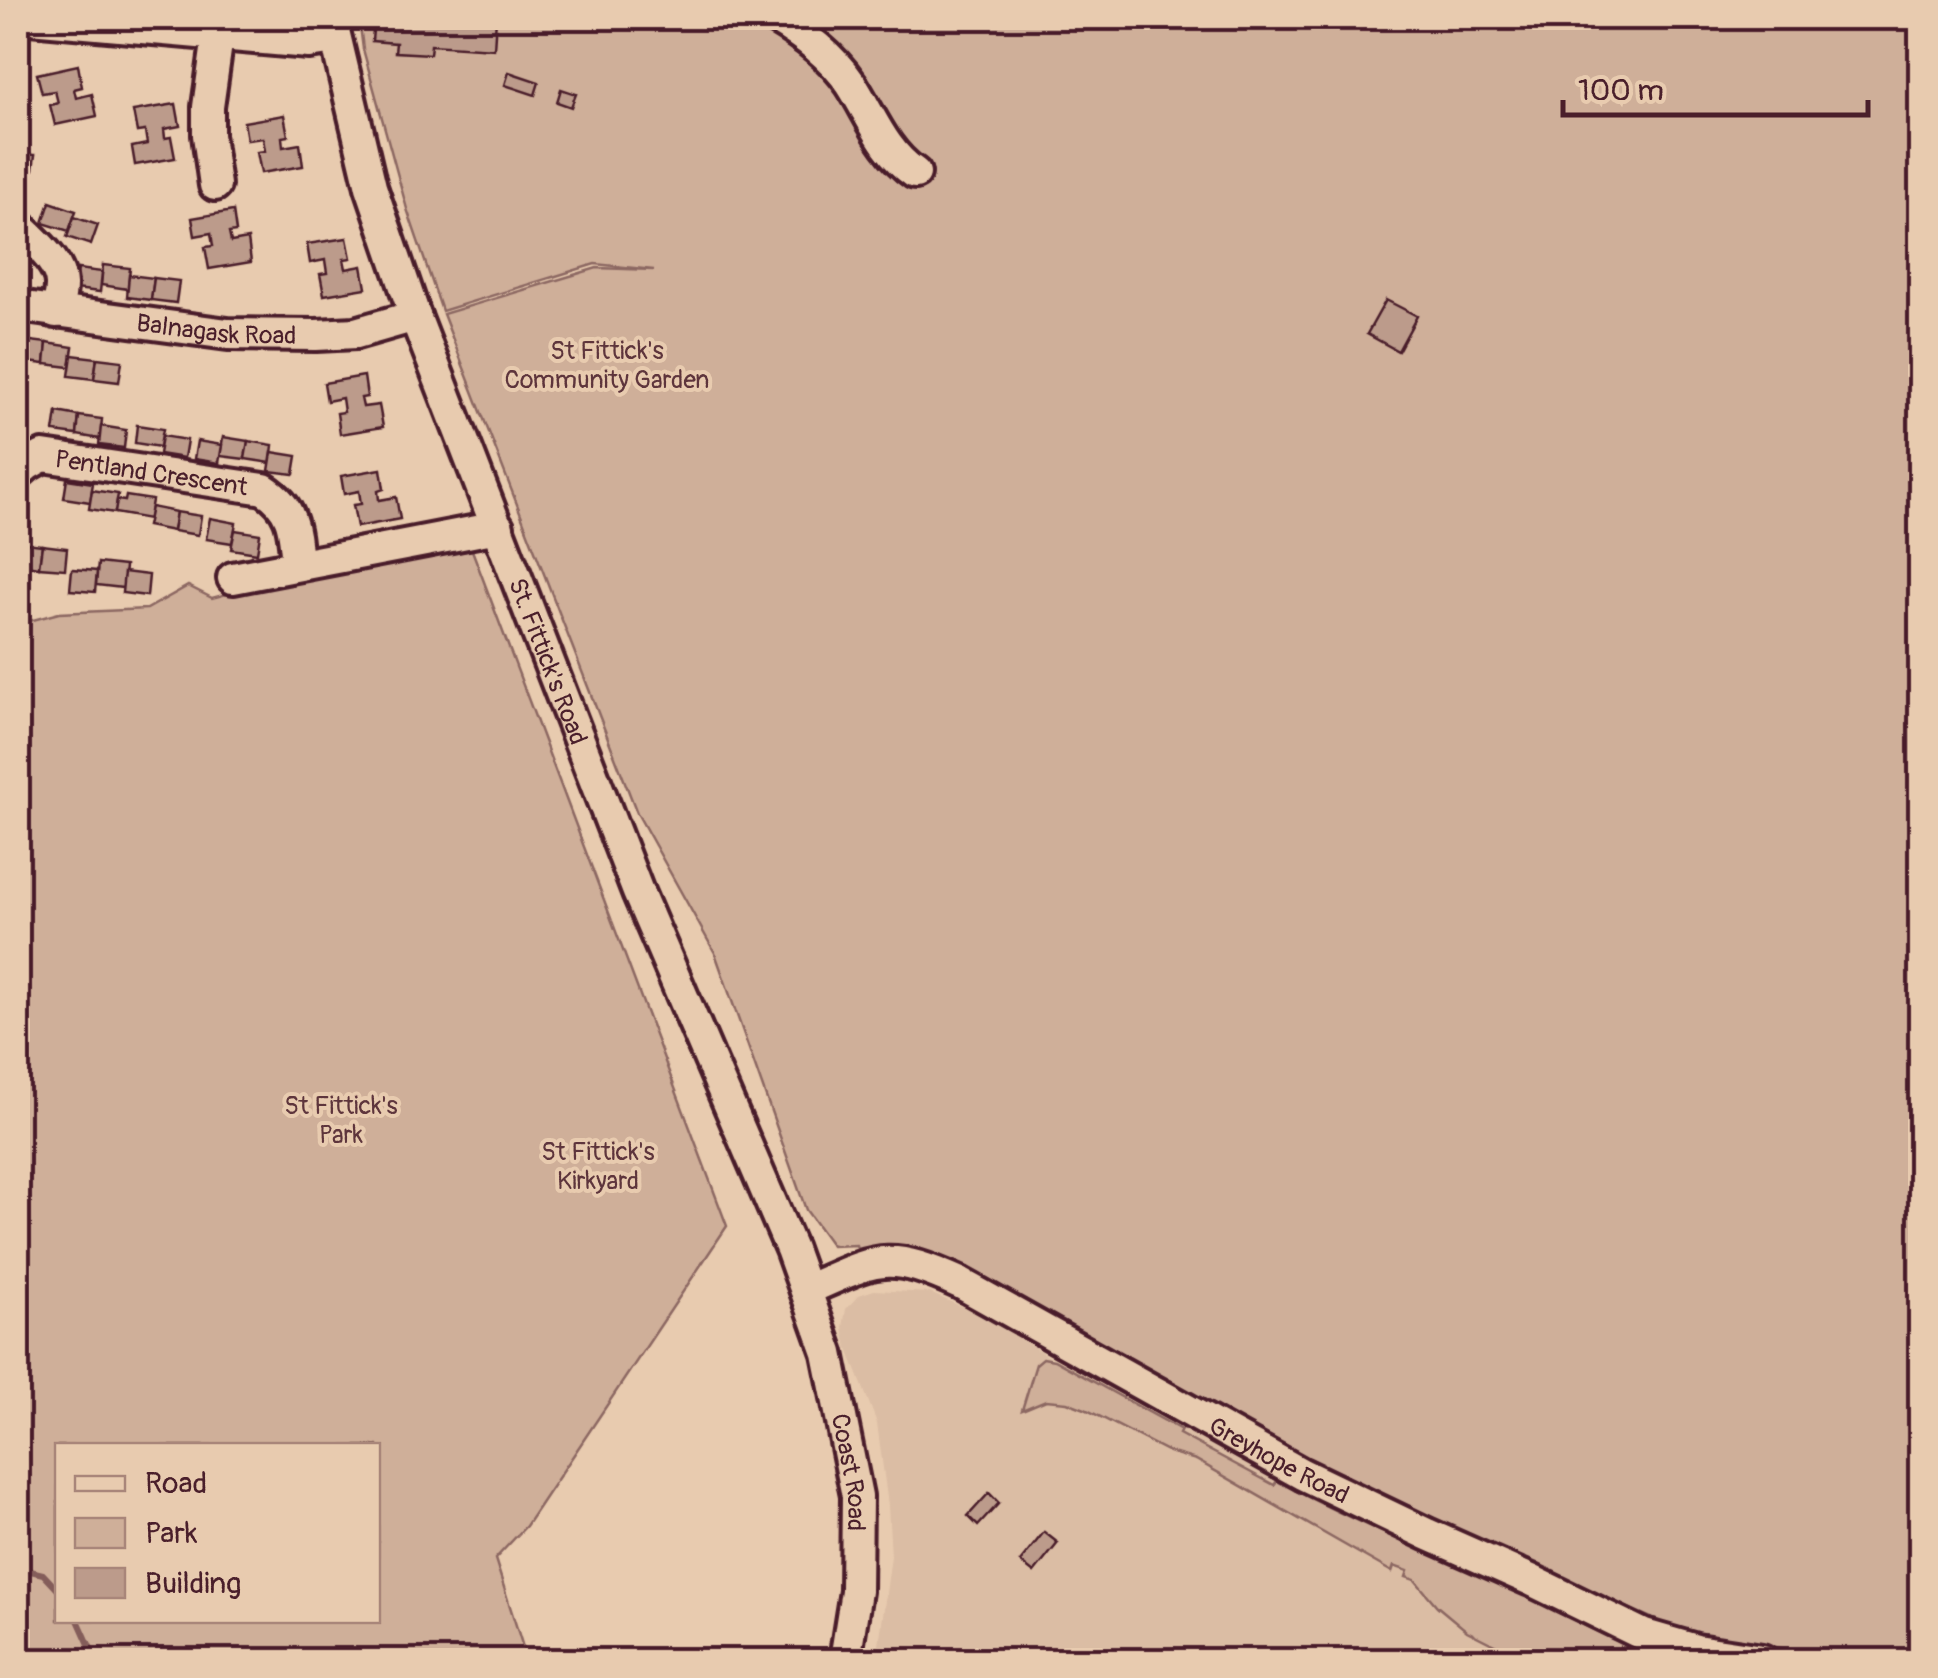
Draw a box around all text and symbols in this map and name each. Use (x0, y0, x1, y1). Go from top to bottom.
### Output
scale bar (1563, 55, 1868, 117)
text: 100 m (1578, 72, 1664, 109)
street label: Balnagask Road (134, 308, 297, 352)
park label: St Fittick's Community Garden (505, 336, 709, 396)
street label: Pentland Crescent (53, 444, 250, 503)
street label: St. Fittick's Road (501, 574, 593, 749)
park label: St Fittick's Park (284, 1091, 398, 1151)
park label: St Fittick's Kirkyard (541, 1137, 655, 1197)
street label: Coast Road (824, 1411, 871, 1531)
street label: Greyhope Road (1203, 1411, 1354, 1511)
legend (55, 1443, 380, 1623)
text: Road (145, 1465, 207, 1502)
text: Park (145, 1515, 198, 1552)
text: Building (145, 1565, 241, 1602)

